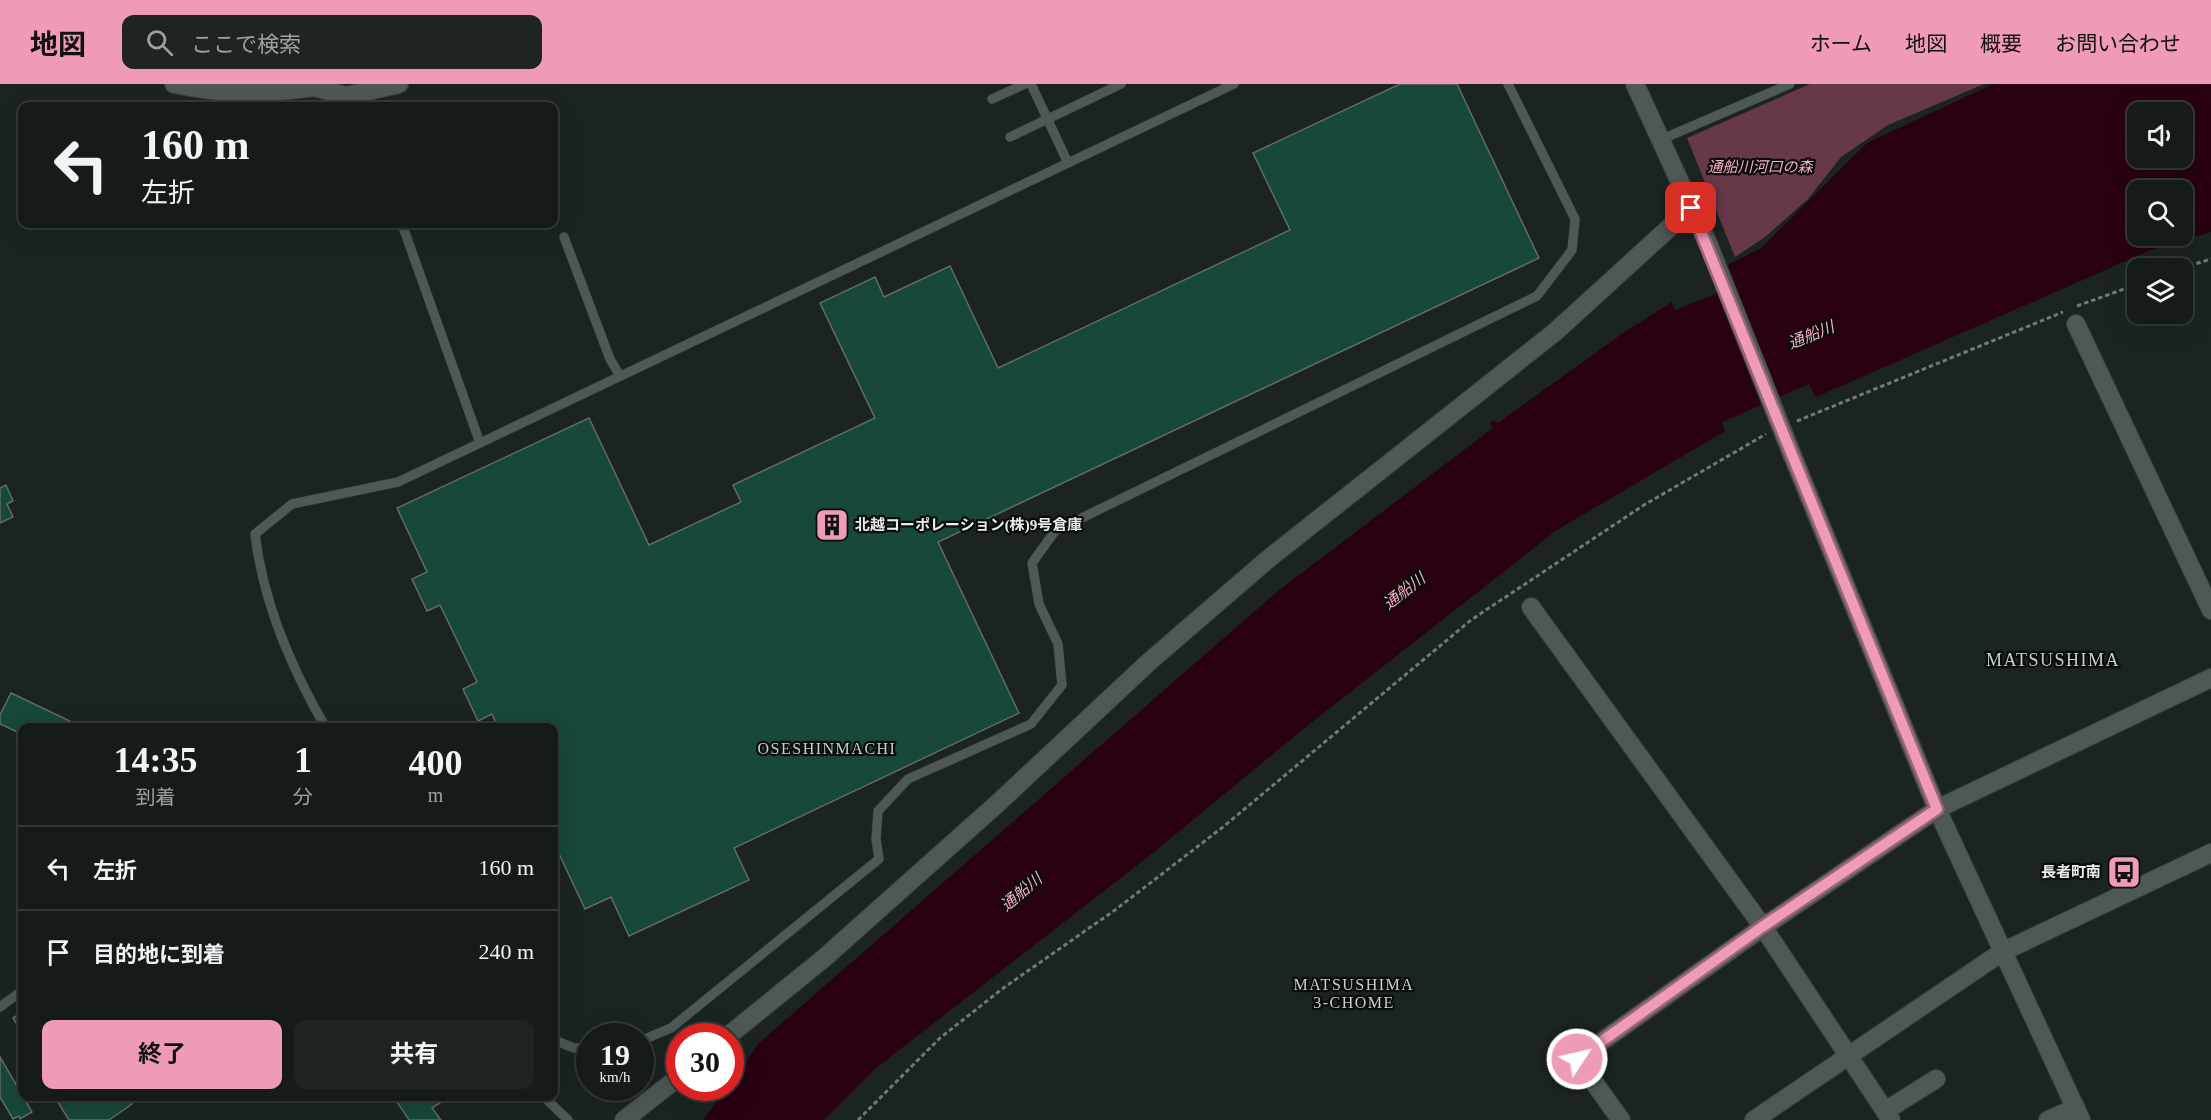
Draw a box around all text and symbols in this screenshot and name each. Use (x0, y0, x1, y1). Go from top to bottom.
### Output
search box (122, 15, 542, 69)
icon: search (143, 26, 176, 59)
text: 地図 (30, 29, 86, 60)
text: ここで検索 (191, 32, 301, 57)
text: ホーム (1810, 32, 1872, 56)
text: 地図 (1905, 32, 1947, 56)
text: 概要 (1980, 32, 2022, 56)
text: お問い合わせ (2055, 32, 2181, 56)
map controls (2127, 102, 2193, 324)
button: sound (2127, 102, 2193, 168)
text: 160 m (141, 122, 250, 168)
icon: left (42, 126, 120, 204)
park label: 通船川河口の森 (1707, 159, 1814, 175)
text: 左折 (141, 178, 195, 208)
button: search (2127, 180, 2193, 246)
pin (1665, 182, 1716, 233)
icon: arrive (1674, 191, 1707, 224)
button: layers (2127, 258, 2193, 324)
water label: 通船川 (1786, 317, 1838, 352)
building icon: 北越コーポレーション(株)9号倉庫 (814, 507, 850, 543)
place label: 北越コーポレーション(株)9号倉庫 (855, 516, 1082, 534)
water label: 通船川 (1380, 568, 1430, 612)
district label: MATSUSHIMA (1986, 650, 2120, 670)
text: 14:35 (114, 740, 198, 780)
text: 1 (294, 740, 312, 780)
district label: OSESHINMACHI (758, 740, 896, 757)
text: 400 (409, 743, 463, 783)
text: m (428, 784, 443, 806)
text: 到着 (136, 786, 176, 808)
text: 分 (293, 786, 313, 808)
icon: left (42, 852, 75, 885)
bus stop icon: 長者町南 (2106, 854, 2142, 890)
text: 160 m (478, 855, 534, 880)
text: 左折 (93, 858, 137, 883)
place label: 長者町南 (2041, 864, 2101, 880)
water label: 通船川 (997, 869, 1046, 914)
icon: arrive (42, 936, 75, 969)
text: 240 m (478, 939, 534, 964)
text: 目的地に到着 (93, 942, 225, 967)
district label: MATSUSHIMA 3-CHOME (1294, 976, 1414, 1011)
button: 終了 (42, 1020, 282, 1089)
button: 共有 (294, 1020, 534, 1089)
speed limit sign: 30 (666, 1023, 744, 1101)
position arrow (1545, 1027, 1609, 1091)
text: 19 (600, 1038, 630, 1071)
text: km/h (600, 1069, 630, 1085)

